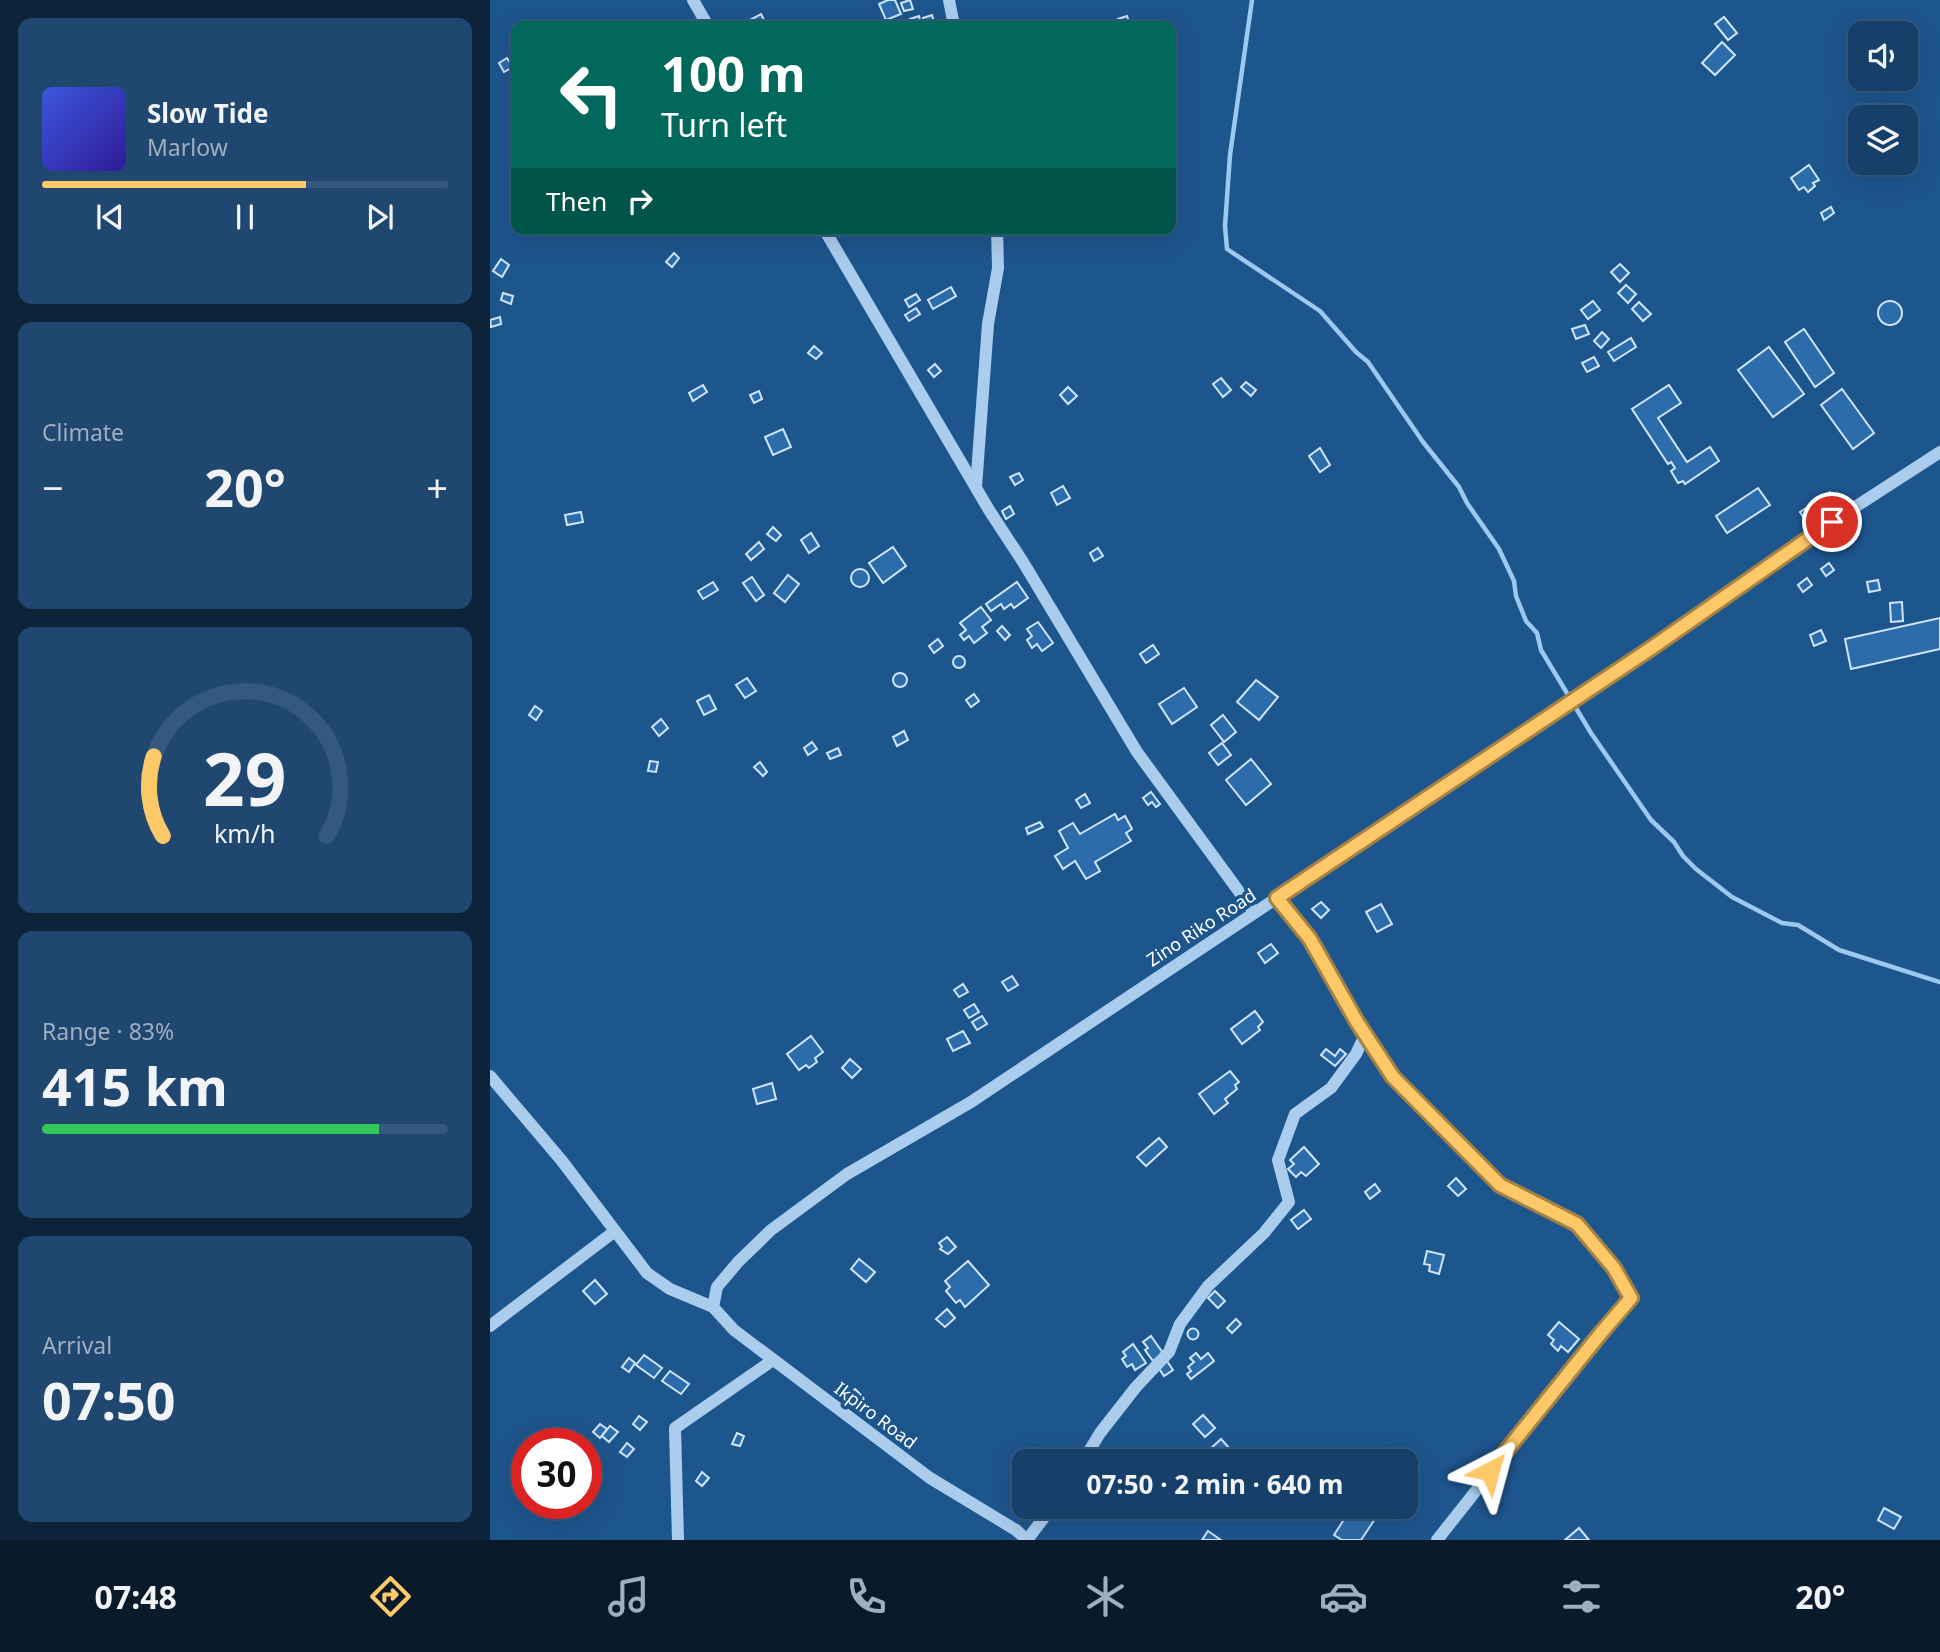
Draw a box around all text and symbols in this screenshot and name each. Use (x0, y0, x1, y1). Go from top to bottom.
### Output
map controls (1848, 21, 1918, 175)
button: sound (1848, 21, 1918, 91)
text: 100 m (661, 40, 806, 106)
icon: left (546, 49, 637, 140)
text: Slow Tide (147, 95, 269, 131)
text: Turn left (661, 103, 787, 146)
button: layers (1848, 105, 1918, 175)
text: Marlow (147, 131, 228, 163)
icon: right (621, 182, 659, 220)
text: Then (546, 183, 607, 219)
icon: previous (91, 198, 129, 236)
icon: pause (226, 198, 264, 236)
icon: next (361, 198, 399, 236)
text: Climate (42, 416, 124, 448)
text: 20° (204, 451, 286, 522)
text: − (42, 461, 64, 513)
text: + (426, 461, 448, 513)
pin (1802, 492, 1862, 552)
icon: arrive (1813, 503, 1851, 541)
text: 29 (203, 728, 287, 827)
text: km/h (214, 816, 276, 850)
street label: Zino Riko Road (1142, 883, 1260, 971)
text: Range · 83% (42, 1015, 174, 1047)
text: 415 km (42, 1050, 228, 1121)
text: Arrival (42, 1329, 112, 1361)
text: 07:50 (42, 1364, 176, 1435)
street label: Ikpiro Road (830, 1376, 922, 1454)
speed limit sign: 30 (511, 1428, 602, 1519)
position arrow (1453, 1434, 1527, 1508)
text: 07:50 · 2 min · 640 m (1087, 1466, 1343, 1502)
icon: directions (366, 1572, 415, 1621)
icon: music (604, 1572, 653, 1621)
icon: phone (842, 1572, 891, 1621)
icon: climate (1081, 1572, 1130, 1621)
icon: car (1319, 1572, 1368, 1621)
icon: filters (1557, 1572, 1606, 1621)
text: 07:48 (95, 1575, 177, 1618)
text: 20° (1795, 1575, 1845, 1618)

